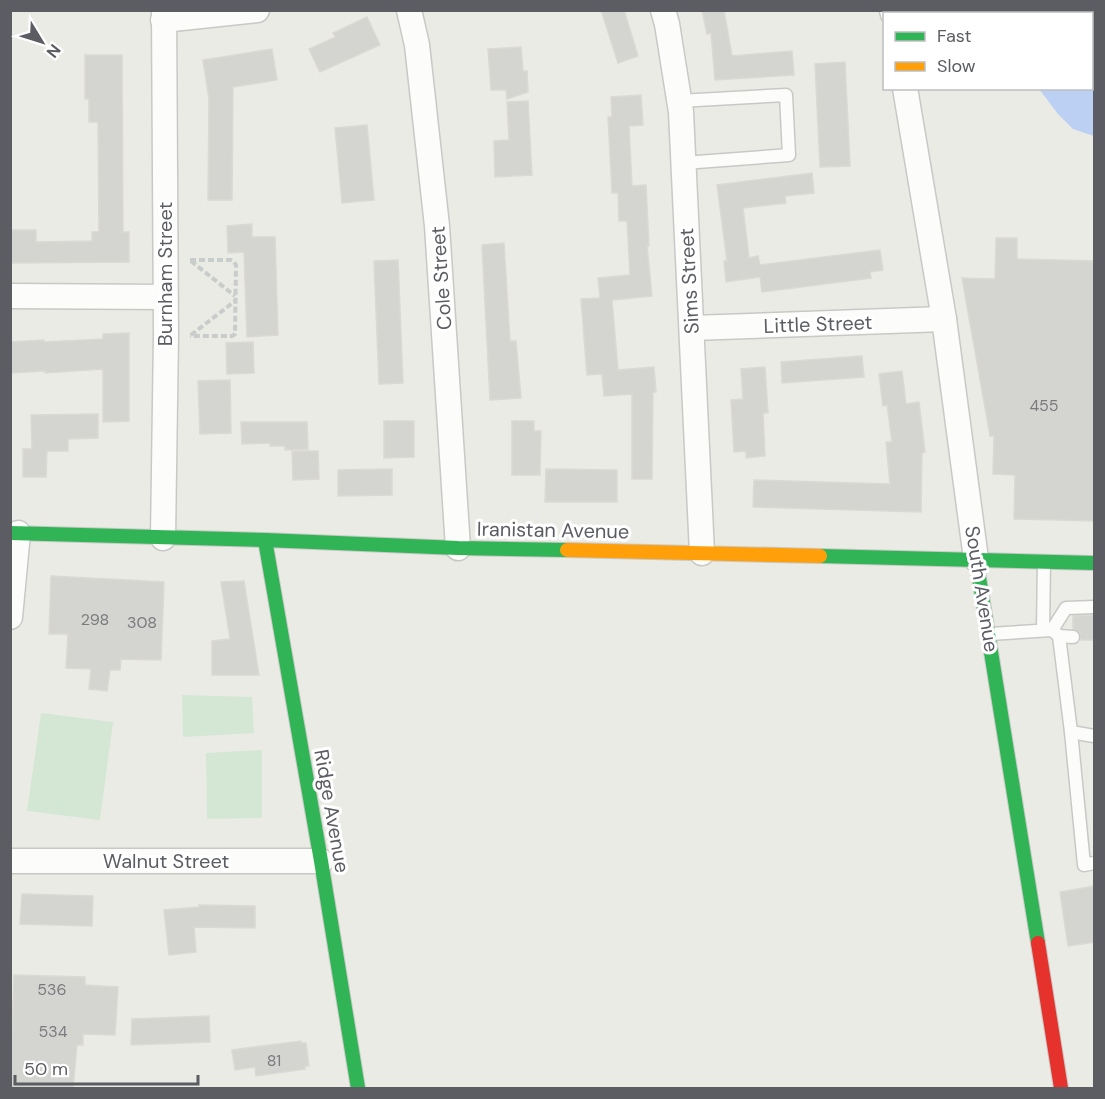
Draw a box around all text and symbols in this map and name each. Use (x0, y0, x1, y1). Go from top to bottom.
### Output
north arrow (12, 12, 72, 72)
legend (883, 12, 1093, 90)
text: Fast (937, 24, 972, 48)
text: N (42, 40, 65, 62)
text: Slow (937, 54, 976, 78)
street label: Burnham Street (152, 202, 178, 346)
street label: Cole Street (424, 225, 458, 331)
street label: Sims Street (673, 227, 705, 335)
street label: Little Street (763, 309, 873, 339)
house number: 455 (1029, 395, 1059, 416)
street label: Iranistan Avenue (477, 516, 629, 544)
street label: South Avenue (959, 524, 1005, 654)
house number: 298 (81, 609, 109, 630)
house number: 308 (127, 612, 157, 633)
street label: Ridge Avenue (308, 747, 356, 875)
street label: Walnut Street (103, 848, 229, 874)
house number: 536 (37, 979, 67, 1000)
house number: 534 (39, 1021, 68, 1042)
scale bar (15, 1048, 198, 1086)
house number: 81 (267, 1050, 281, 1071)
text: 50 m (24, 1057, 68, 1081)

